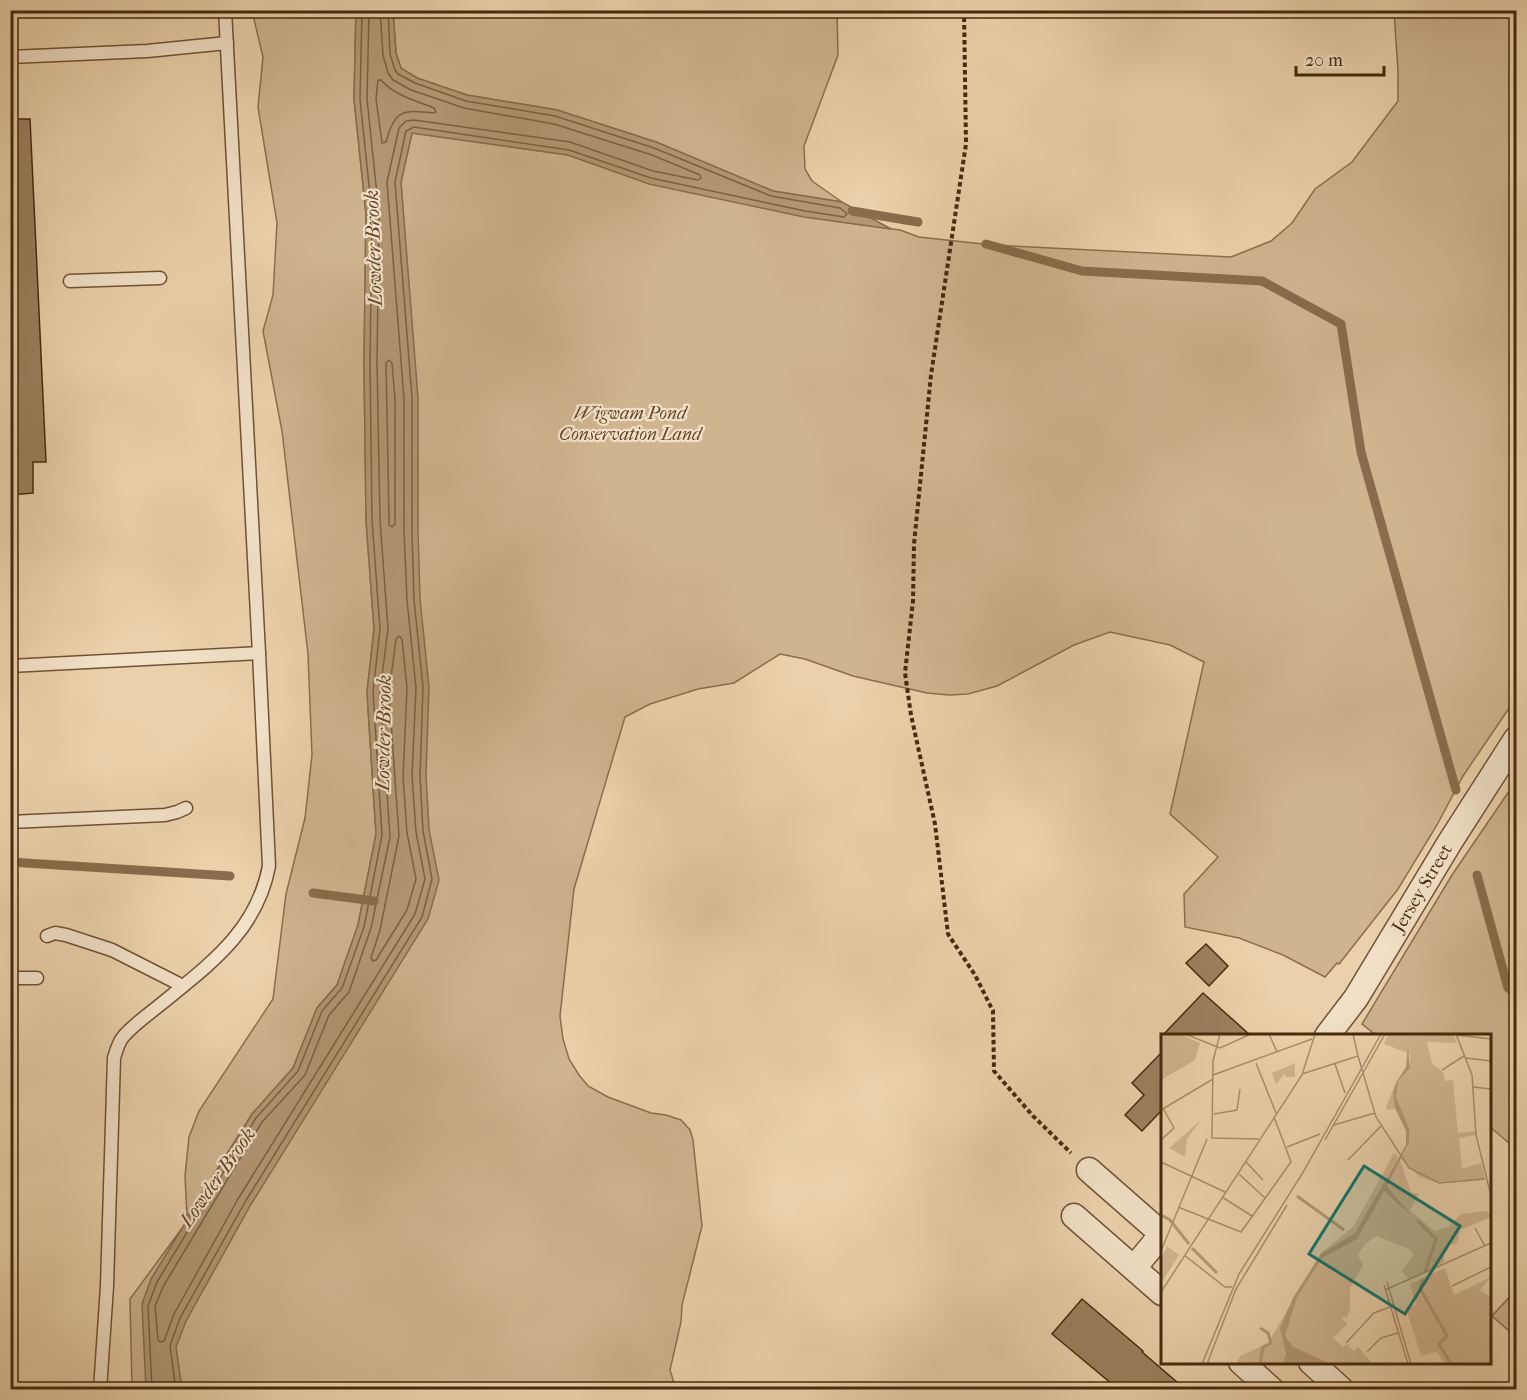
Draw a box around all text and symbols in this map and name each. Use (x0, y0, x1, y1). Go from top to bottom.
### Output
scale bar (1296, 39, 1384, 77)
text: 20 m (1305, 50, 1343, 71)
water label: Lowder Brook (360, 189, 387, 309)
park label: Wigwam Pond Conservation Land (559, 403, 704, 445)
water label: Lowder Brook (371, 675, 396, 793)
street label: Jersey Street (1387, 840, 1457, 938)
inset map (1161, 1034, 1491, 1364)
water label: Lowder Brook (173, 1123, 260, 1233)

